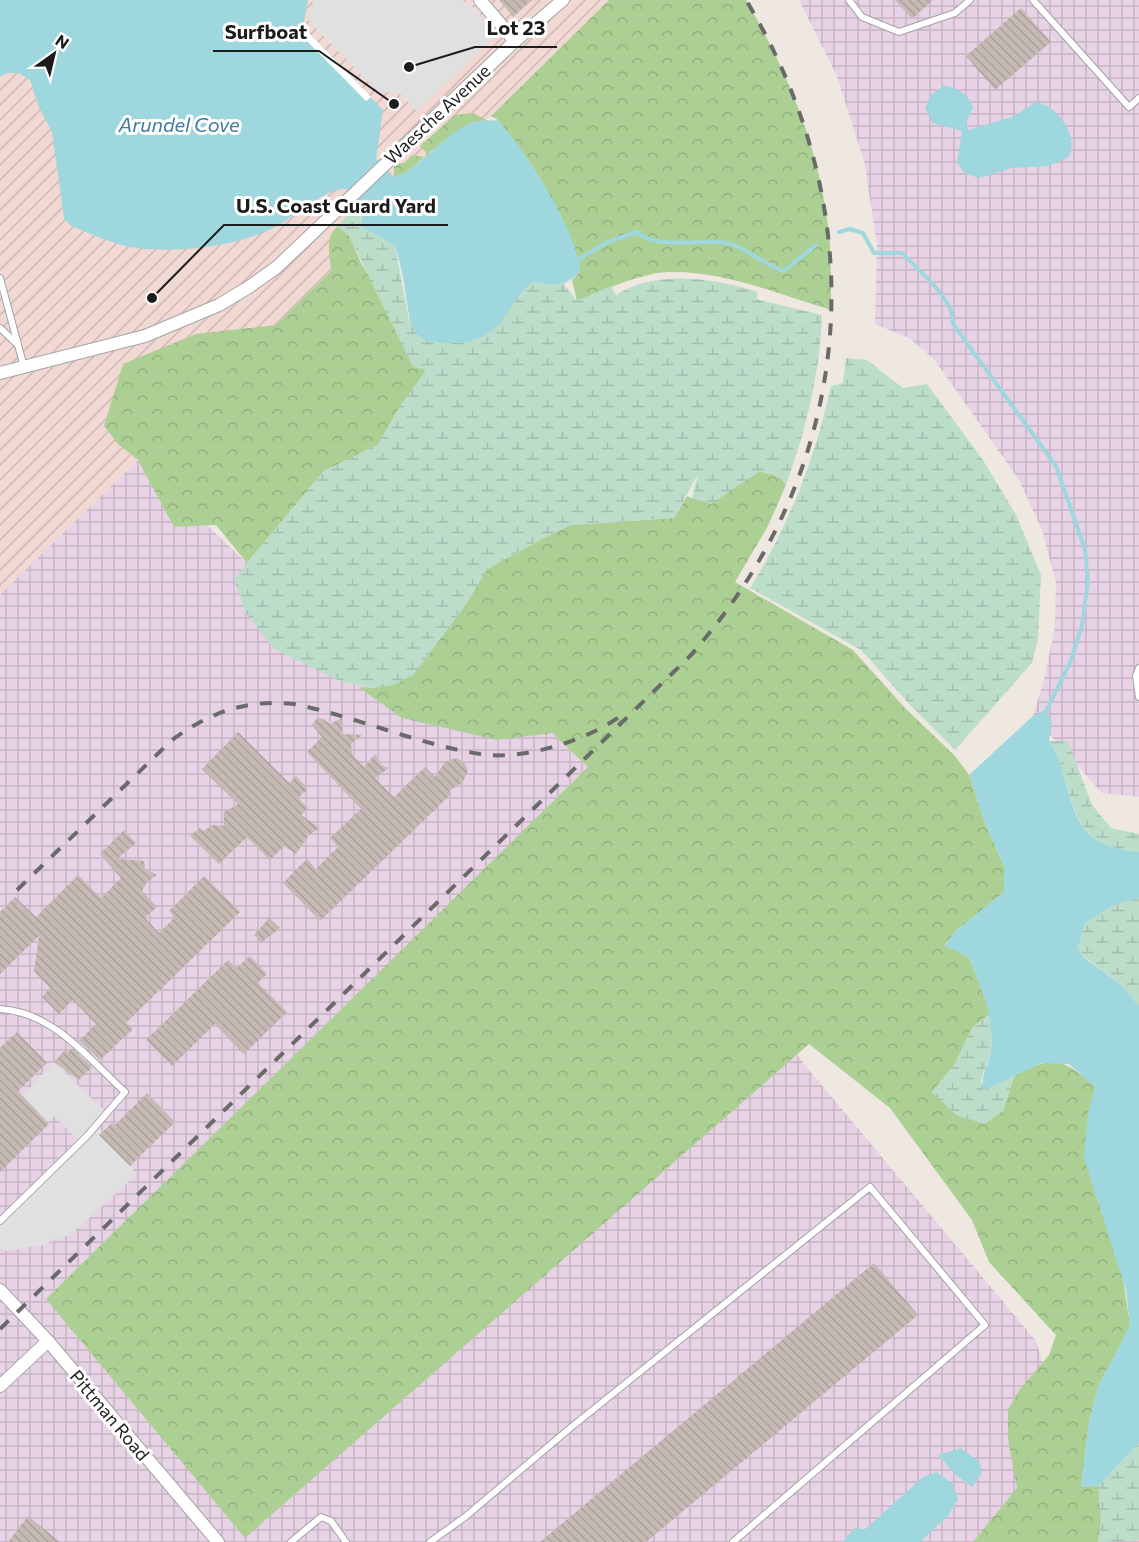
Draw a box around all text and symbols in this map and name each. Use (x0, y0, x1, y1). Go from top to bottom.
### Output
callout: Lot 23 (475, 9, 557, 47)
callout: Surfboat (213, 13, 319, 51)
text: Lot 23 (487, 15, 545, 39)
text: Surfboat (225, 19, 307, 43)
north arrow (24, 24, 84, 84)
text: N (52, 30, 73, 52)
street label: Waesche Avenue (380, 59, 494, 169)
water label: Arundel Cove (117, 112, 240, 136)
callout: U.S. Coast Guard Yard (224, 187, 448, 225)
text: U.S. Coast Guard Yard (236, 193, 436, 217)
street label: Pittman Road (66, 1365, 154, 1465)

